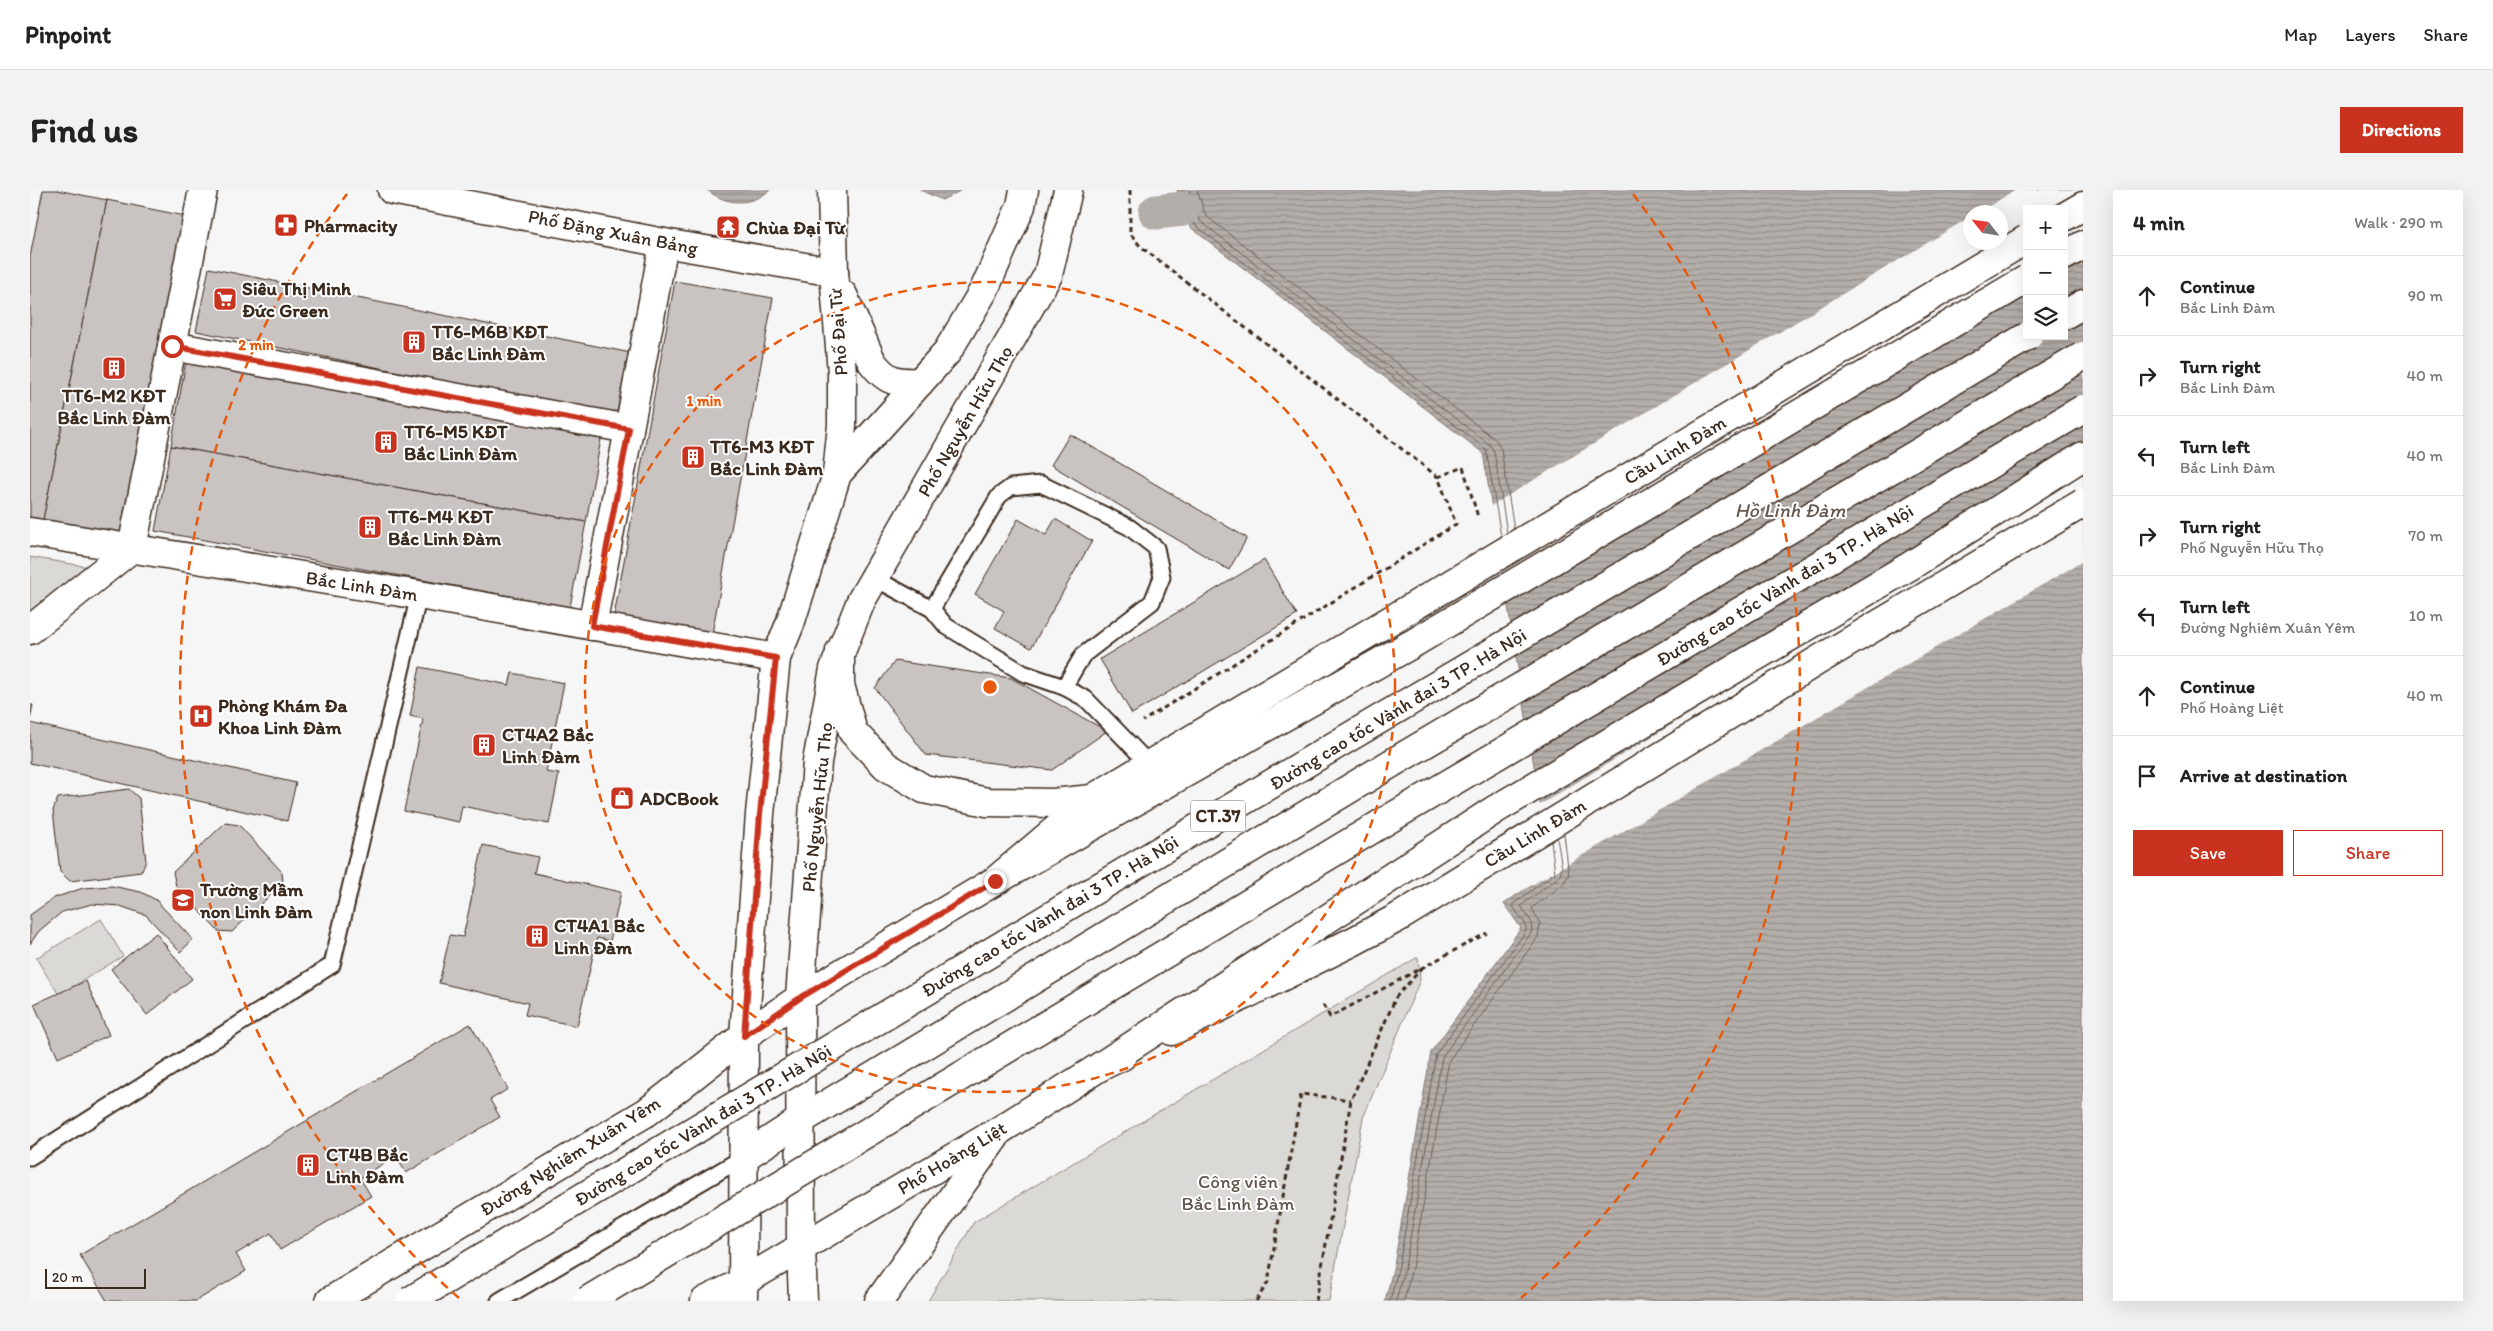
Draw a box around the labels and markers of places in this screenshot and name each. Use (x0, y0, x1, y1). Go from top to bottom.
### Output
pharmacy icon: Pharmacity (273, 212, 299, 238)
place label: Pharmacity (304, 214, 398, 237)
temple icon: Chùa Đại Từ (715, 214, 741, 240)
place label: Chùa Đại Từ (746, 216, 846, 239)
place label: Siêu Thị Minh Đức Green (242, 277, 352, 322)
supermarket icon: Siêu Thị Minh Đức Green (212, 286, 238, 312)
place label: TT6-M6B KĐT Bắc Linh Đàm (431, 320, 548, 365)
building icon: TT6-M6B KĐT Bắc Linh Đàm (401, 329, 427, 355)
building icon: TT6-M2 KĐT Bắc Linh Đàm (101, 355, 127, 381)
place label: TT6-M2 KĐT Bắc Linh Đàm (57, 384, 171, 429)
place label: TT6-M5 KĐT Bắc Linh Đàm (403, 420, 517, 465)
building icon: TT6-M5 KĐT Bắc Linh Đàm (373, 429, 399, 455)
place label: TT6-M3 KĐT Bắc Linh Đàm (709, 435, 823, 480)
building icon: TT6-M3 KĐT Bắc Linh Đàm (680, 444, 706, 470)
place label: TT6-M4 KĐT Bắc Linh Đàm (387, 505, 501, 550)
building icon: TT6-M4 KĐT Bắc Linh Đàm (357, 514, 383, 540)
centre of rings (981, 678, 999, 696)
place label: Phòng Khám Đa Khoa Linh Đàm (218, 694, 348, 739)
hospital icon: Phòng Khám Đa Khoa Linh Đàm (188, 703, 214, 729)
place label: CT4A2 Bắc Linh Đàm (502, 723, 594, 768)
building icon: CT4A2 Bắc Linh Đàm (471, 732, 497, 758)
shop icon: ADCBook (609, 785, 635, 811)
place label: ADCBook (639, 787, 719, 810)
place label: Trường Mầm non Linh Đàm (199, 878, 313, 923)
school or university icon: Trường Mầm non Linh Đàm (170, 887, 196, 913)
place label: CT4A1 Bắc Linh Đàm (554, 914, 645, 959)
building icon: CT4A1 Bắc Linh Đàm (524, 923, 550, 949)
place label: CT4B Bắc Linh Đàm (326, 1143, 408, 1188)
building icon: CT4B Bắc Linh Đàm (295, 1152, 321, 1178)

